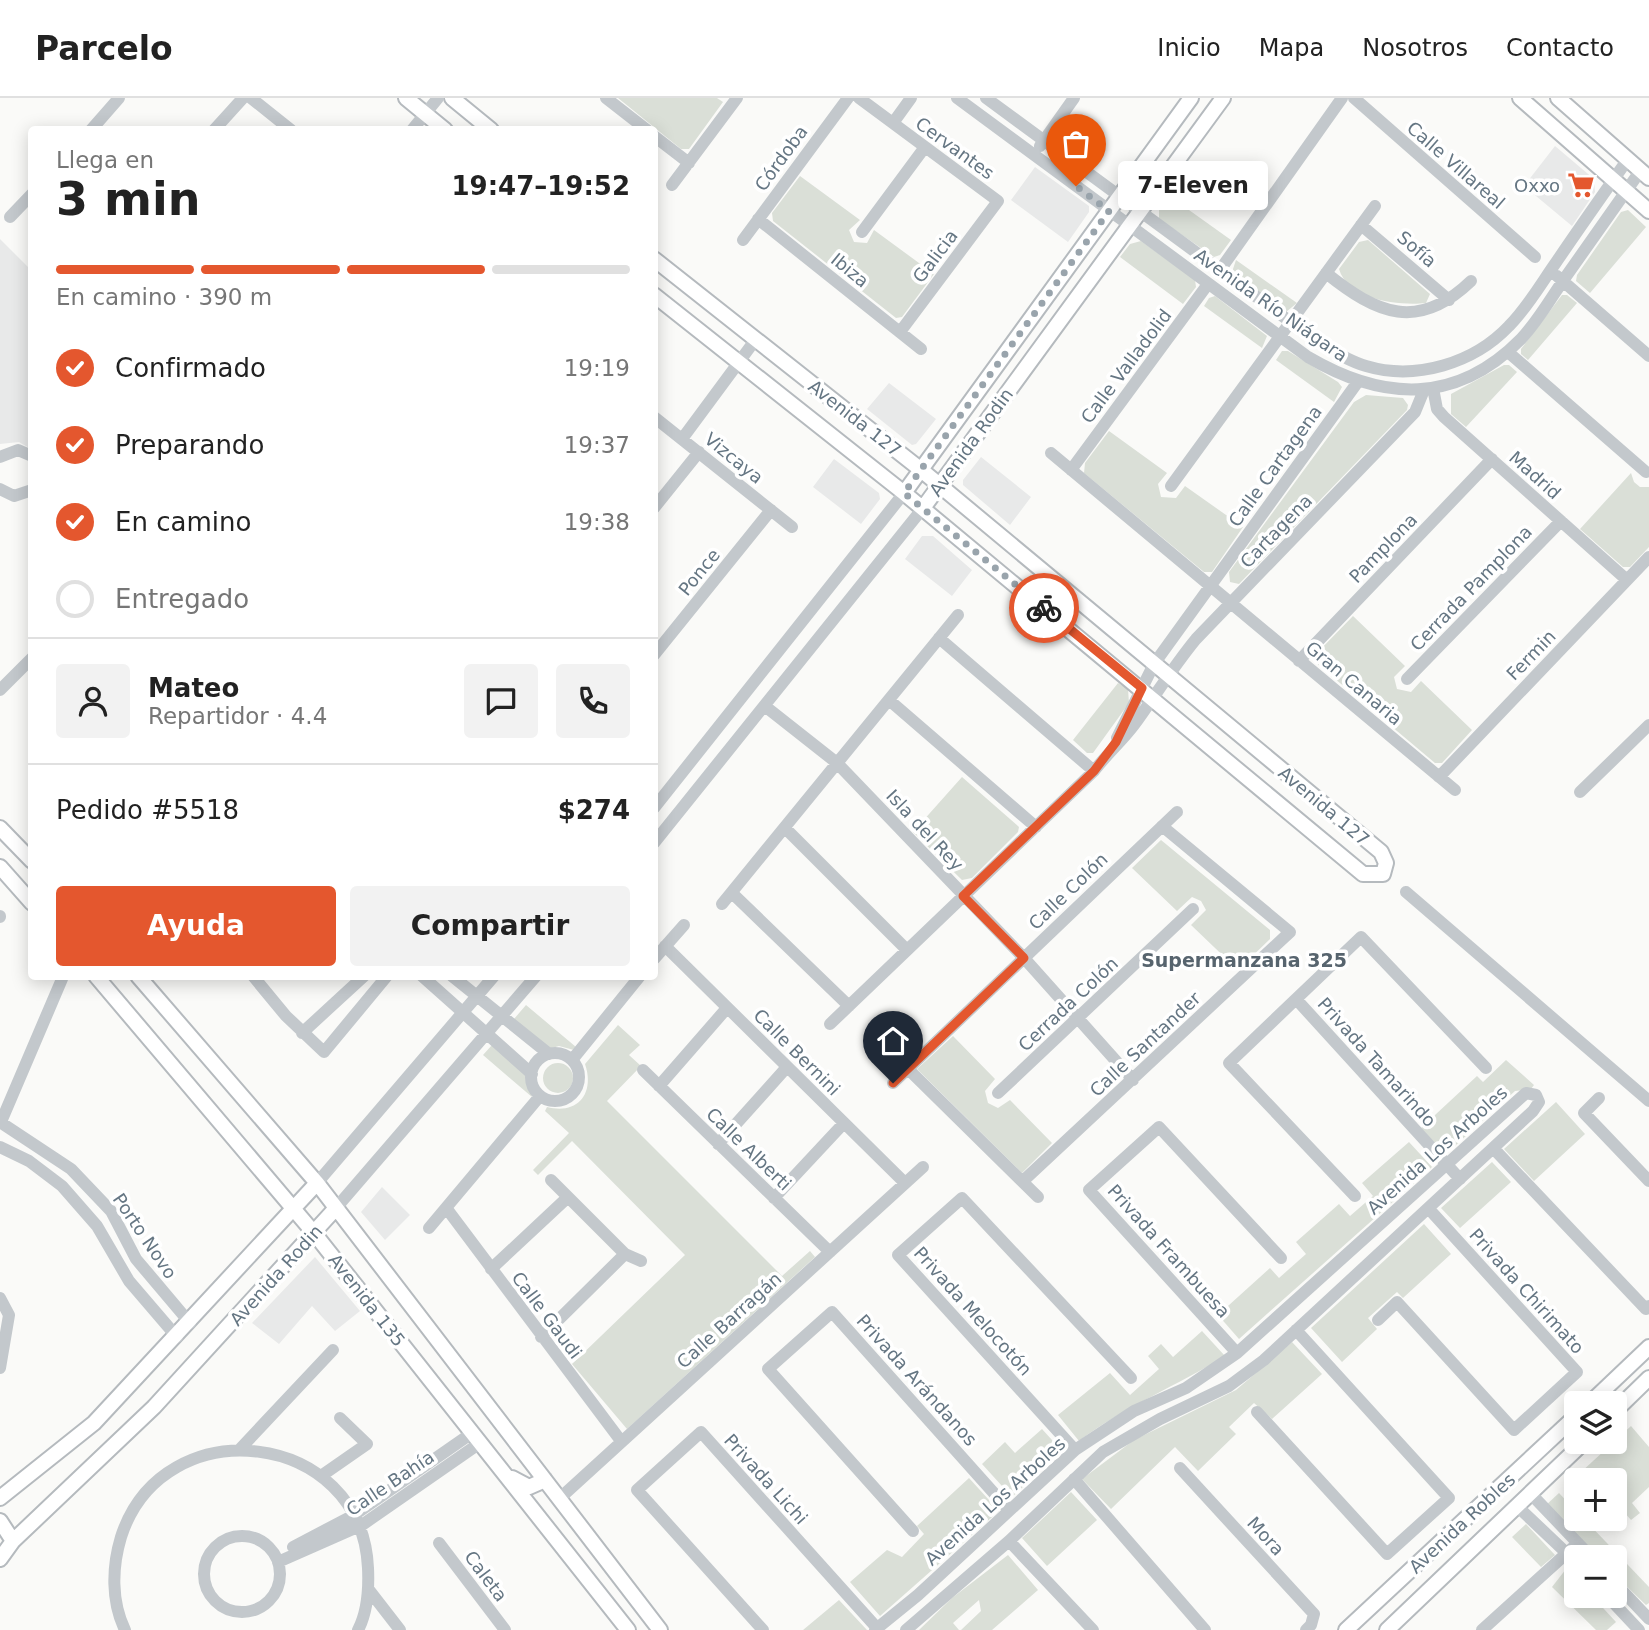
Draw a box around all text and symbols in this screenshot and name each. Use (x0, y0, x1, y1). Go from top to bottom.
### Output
text: Parcelo (35, 29, 173, 68)
text: Inicio (1157, 34, 1221, 62)
text: Mapa (1259, 34, 1324, 62)
text: Nosotros (1362, 34, 1468, 62)
text: Contacto (1506, 34, 1614, 62)
street label: Cervantes (912, 113, 998, 183)
pin (1046, 114, 1106, 186)
street label: Calle Villareal (1403, 117, 1509, 213)
street label: Córdoba (750, 121, 812, 195)
icon: bag (1057, 125, 1095, 163)
text: Llega en (56, 147, 154, 173)
callout: 7-Eleven (1118, 162, 1268, 210)
supermarket icon: Oxxo (1566, 170, 1596, 200)
text: 19:47–19:52 (451, 171, 630, 201)
text: 3 min (56, 172, 200, 226)
text: 7-Eleven (1137, 172, 1249, 198)
place label: Oxxo (1514, 175, 1560, 196)
street label: Galicia (908, 225, 962, 287)
street label: Sofía (1393, 226, 1441, 272)
street label: Avenida Río Niágara (1190, 244, 1352, 366)
street label: Ibiza (827, 249, 873, 291)
text: En camino · 390 m (56, 284, 272, 310)
street label: Calle Valladolid (1076, 305, 1176, 427)
icon: check (56, 349, 94, 387)
text: Confirmado (115, 353, 266, 383)
text: 19:19 (564, 355, 630, 381)
street label: Avenida 127 (804, 375, 906, 461)
street label: Avenida Rodin (925, 384, 1017, 500)
street label: Calle Cartagena (1224, 401, 1326, 531)
icon: check (56, 426, 94, 464)
street label: Vizcaya (701, 428, 767, 488)
text: Preparando (115, 430, 264, 460)
text: 19:37 (564, 432, 630, 458)
street label: Madrid (1505, 447, 1565, 503)
street label: Cartagena (1236, 490, 1316, 572)
icon: check (56, 503, 94, 541)
text: En camino (115, 507, 251, 537)
text: 19:38 (564, 509, 630, 535)
street label: Pamplona (1345, 509, 1421, 587)
street label: Cerrada Pamplona (1406, 521, 1536, 655)
street label: Ponce (674, 545, 724, 599)
courier (1009, 573, 1079, 643)
text: Entregado (115, 584, 249, 614)
icon: bike (1025, 589, 1063, 627)
street label: Fermin (1502, 626, 1560, 684)
street label: Gran Canaria (1302, 637, 1406, 729)
button: person (56, 664, 130, 738)
button: chat (464, 664, 538, 738)
button: phone (556, 664, 630, 738)
text: Mateo (148, 673, 239, 703)
text: Repartidor · 4.4 (148, 703, 327, 729)
street label: Avenida 127 (1274, 762, 1374, 850)
street label: Isla del Rey (882, 785, 968, 875)
text: Pedido #5518 (56, 795, 239, 825)
text: $274 (558, 795, 630, 825)
street label: Calle Colón (1024, 848, 1112, 934)
button: Ayuda (56, 886, 336, 966)
button: Compartir (350, 886, 630, 966)
district label: Supermanzana 325 (1141, 949, 1347, 971)
street label: Cerrada Colón (1014, 953, 1122, 1055)
street label: Calle Santander (1085, 987, 1205, 1101)
street label: Privada Tamarindo (1313, 993, 1441, 1131)
street label: Calle Bernini (749, 1004, 845, 1100)
pin (863, 1011, 923, 1083)
icon: home (874, 1022, 912, 1060)
street label: Avenida Los Arboles (1363, 1082, 1511, 1218)
street label: Calle Alberti (702, 1103, 796, 1195)
street label: Privada Frambuesa (1104, 1180, 1234, 1322)
street label: Porto Novo (109, 1189, 181, 1283)
street label: Avenida Rodin (225, 1220, 327, 1330)
street label: Privada Chirimato (1465, 1224, 1589, 1358)
street label: Privada Melocotón (910, 1242, 1036, 1380)
street label: Avenida 135 (324, 1249, 410, 1351)
street label: Calle Gaudi (508, 1267, 586, 1363)
street label: Calle Barragán (672, 1268, 786, 1372)
street label: Privada Arándanos (853, 1310, 981, 1450)
map controls (1564, 1391, 1627, 1608)
button: layers (1564, 1391, 1627, 1454)
street label: Privada Lichi (720, 1430, 812, 1528)
street label: Avenida Los Arboles (921, 1433, 1069, 1569)
street label: Calle Bahía (342, 1446, 438, 1520)
button: + (1564, 1468, 1627, 1531)
street label: Avenida Robles (1405, 1469, 1519, 1577)
street label: Mora (1243, 1512, 1289, 1560)
button: − (1564, 1545, 1627, 1608)
street label: Caleta (460, 1547, 512, 1605)

